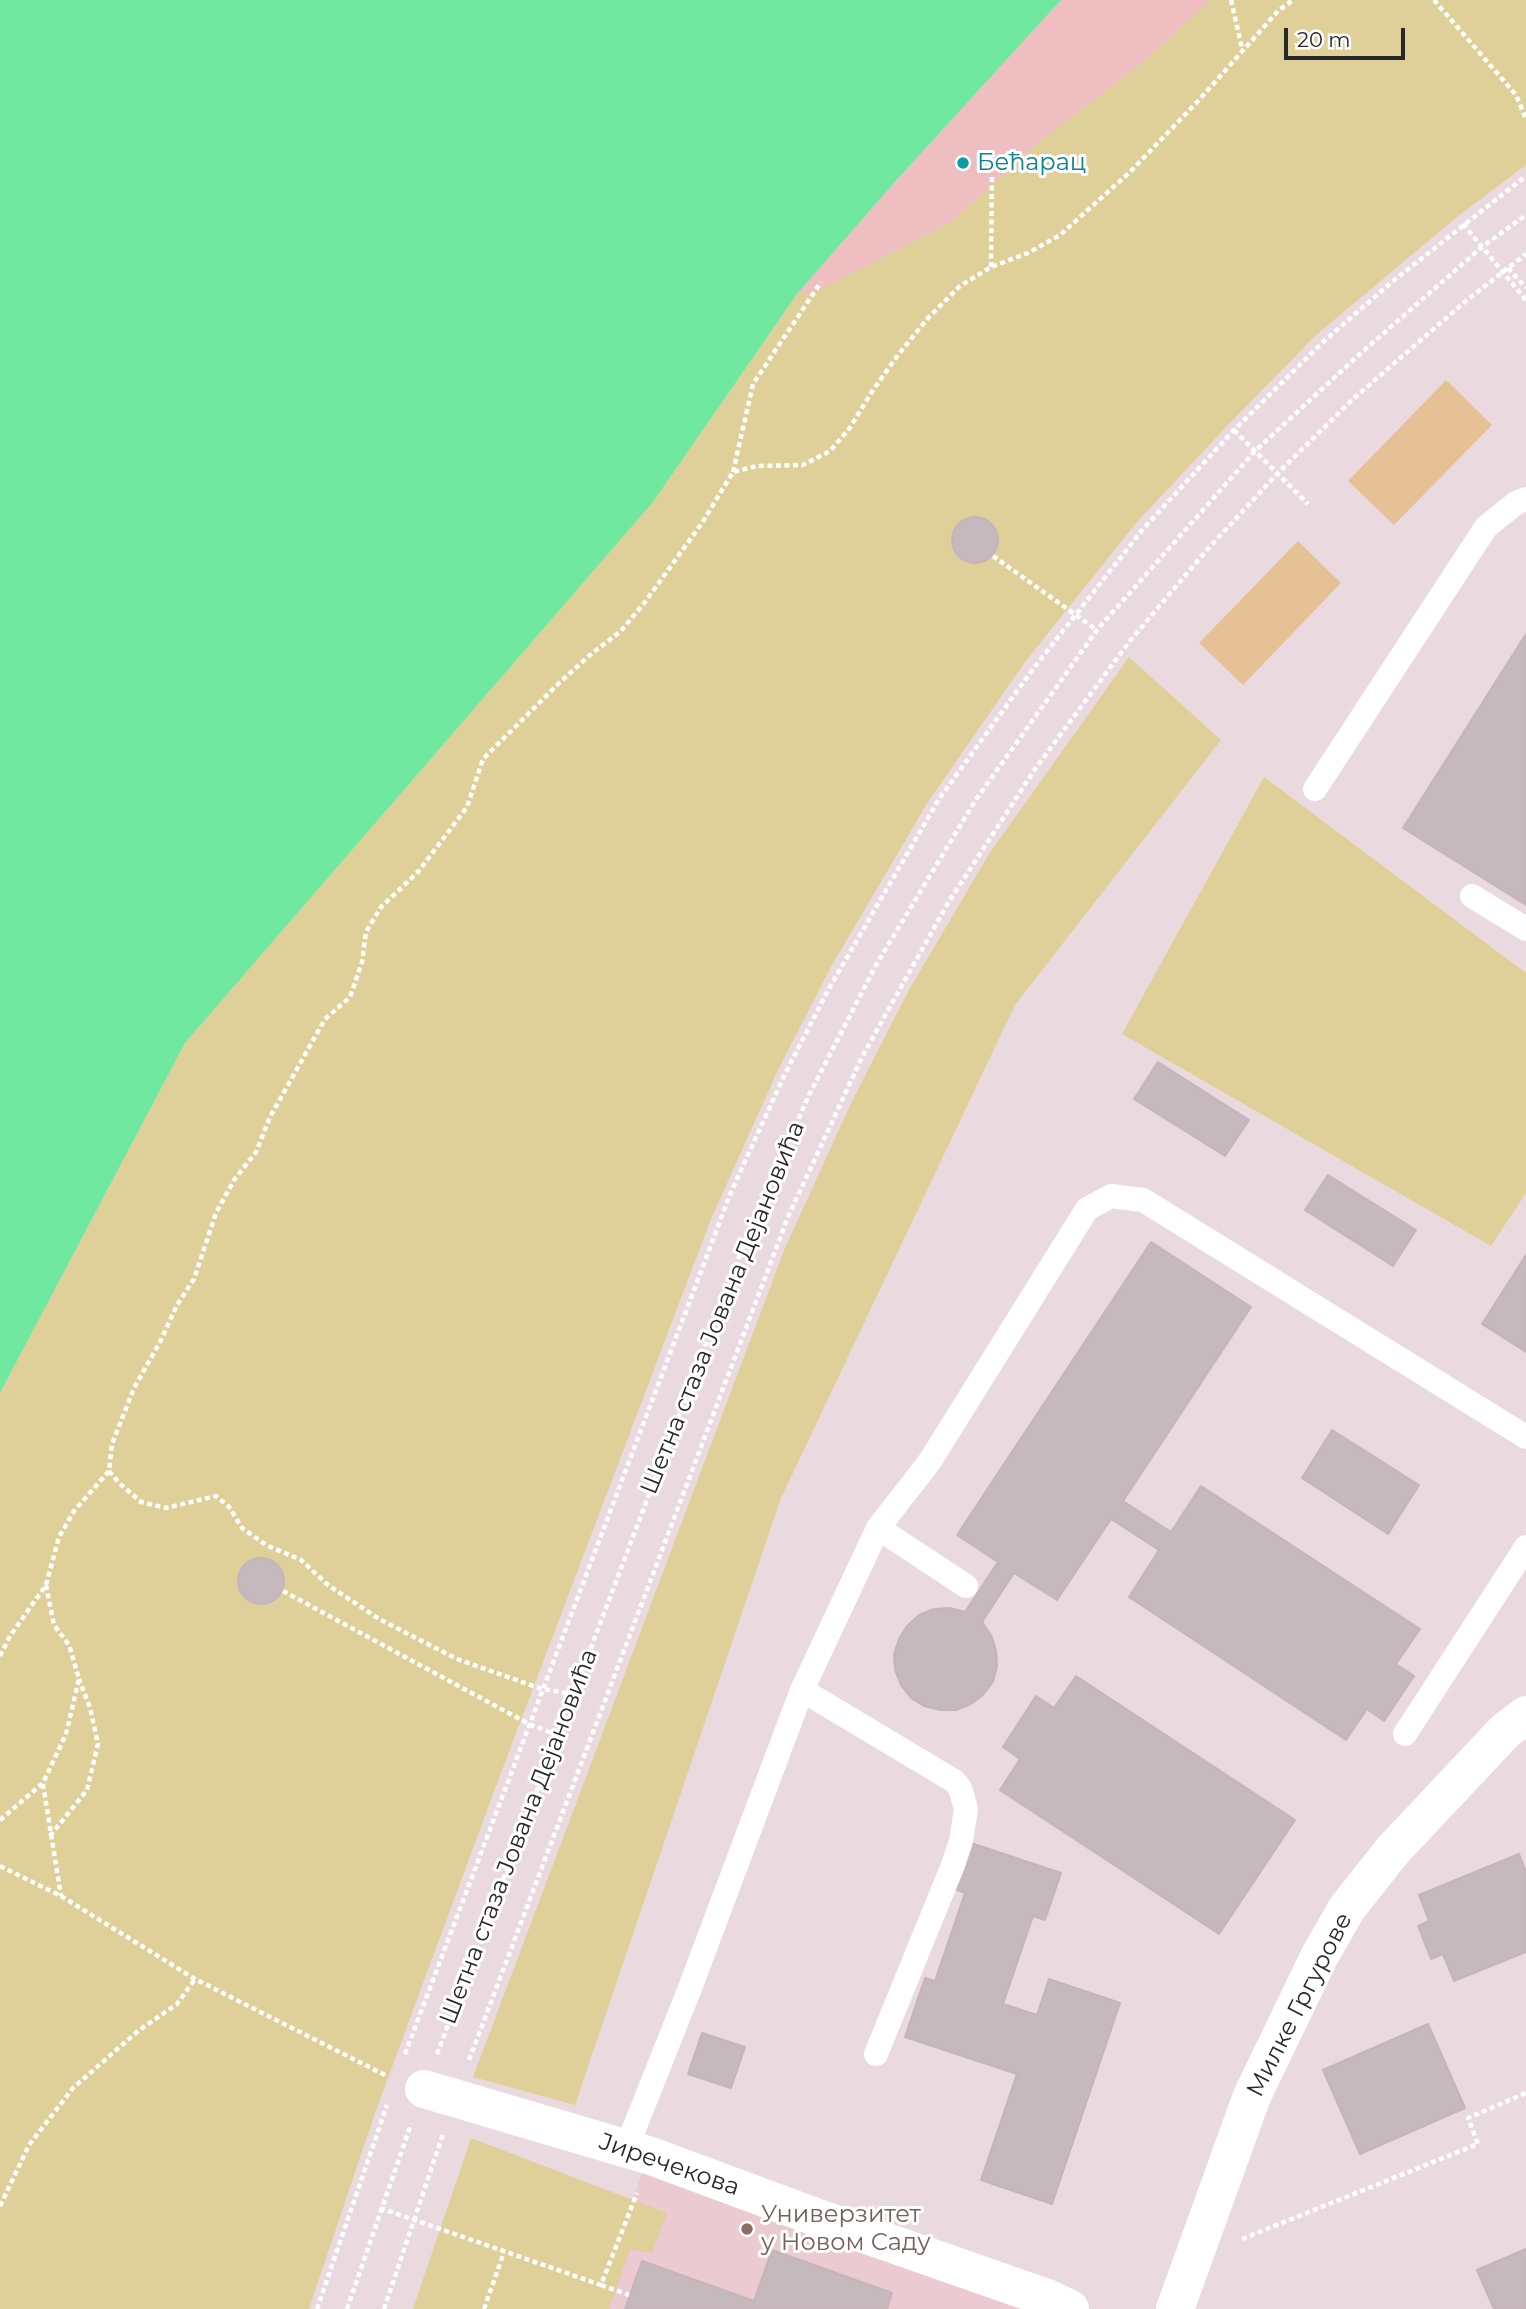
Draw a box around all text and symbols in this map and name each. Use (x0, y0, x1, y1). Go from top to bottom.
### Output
scale bar (1288, 14, 1409, 58)
text: 20 m (1297, 27, 1351, 52)
place label: Бећарац (977, 149, 1086, 177)
marker: Бећарац (955, 155, 971, 171)
street label: Шетна стаза Јована Дејановића (635, 1117, 811, 1499)
street label: Шетна стаза Јована Дејановића (434, 1645, 604, 2029)
street label: Милке Гргурове (1241, 1908, 1359, 2102)
street label: Јиречекова (595, 2127, 743, 2203)
place label: Универзитет у Новом Саду (761, 2201, 931, 2257)
marker: Универзитет у Новом Саду (739, 2221, 755, 2237)

